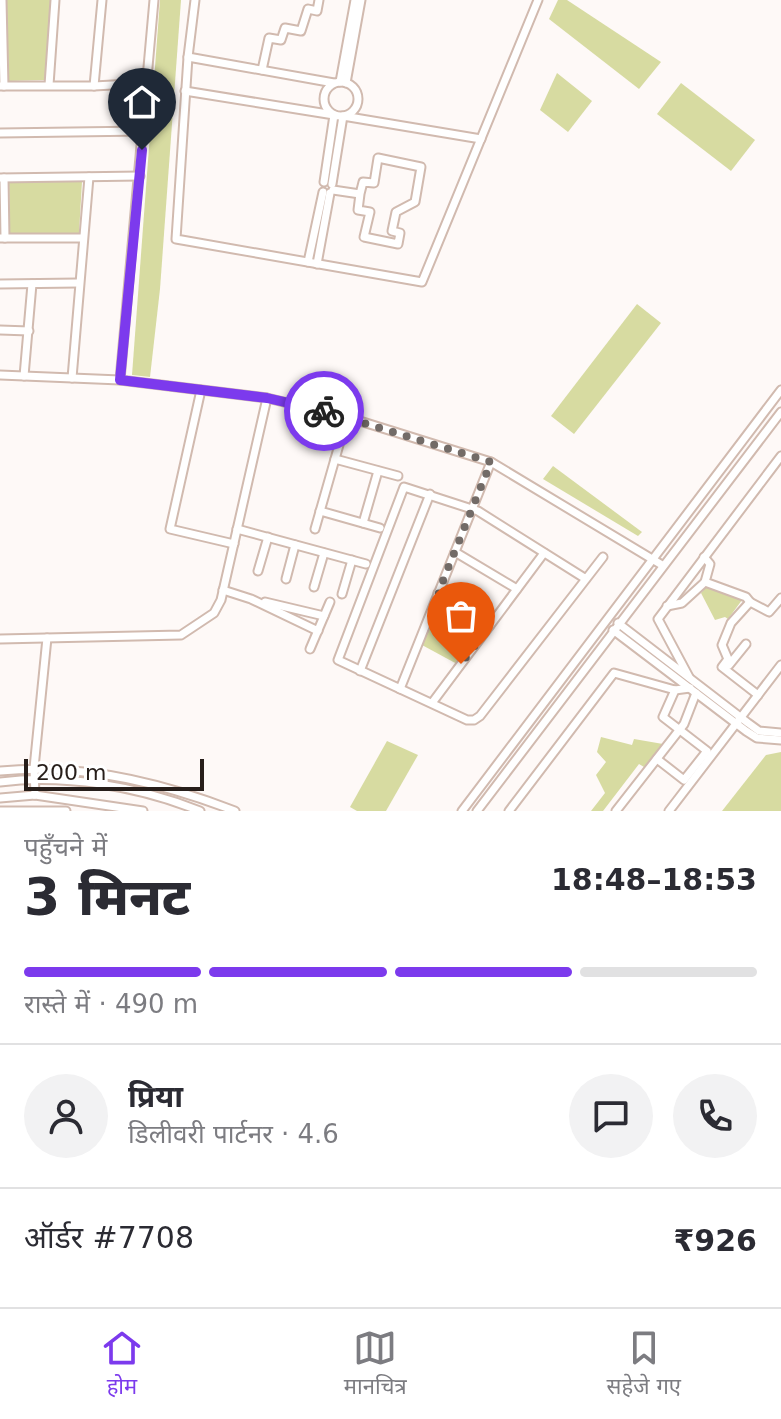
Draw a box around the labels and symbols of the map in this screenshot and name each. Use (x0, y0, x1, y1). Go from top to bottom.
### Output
pin (108, 68, 176, 150)
courier (284, 371, 364, 451)
pin (427, 582, 495, 664)
scale bar (24, 755, 204, 791)

